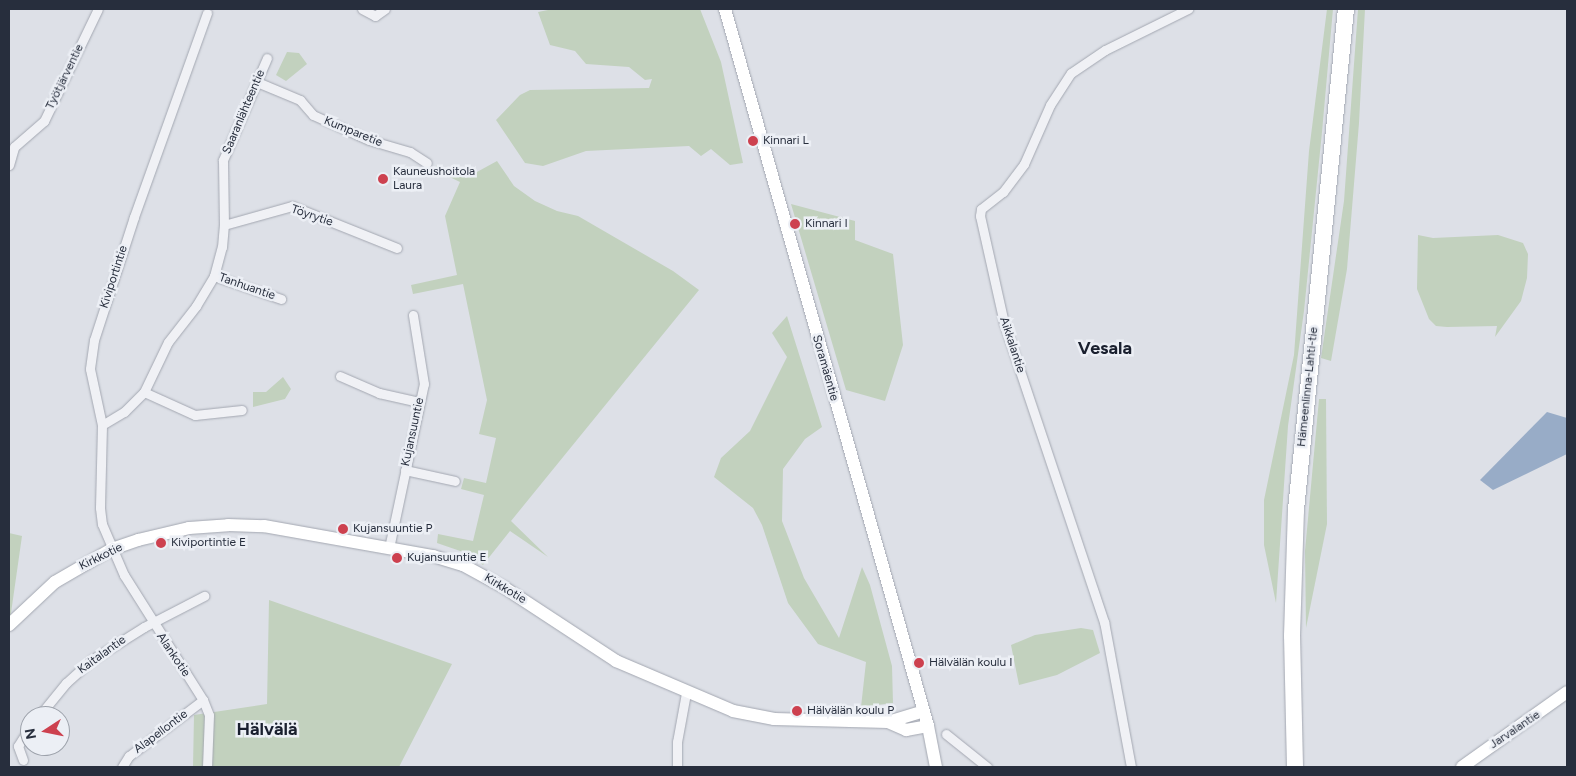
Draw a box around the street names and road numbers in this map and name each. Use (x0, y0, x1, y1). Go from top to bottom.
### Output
street label: Työtjärventie (43, 42, 87, 112)
street label: Saaranlähteentie (220, 68, 268, 156)
street label: Kumparetie (322, 114, 384, 150)
street label: Töyrytie (289, 202, 335, 230)
street label: Kiviportintie (97, 244, 131, 310)
street label: Tanhuantie (217, 271, 277, 303)
street label: Aikkalantie (996, 315, 1028, 375)
street label: Hämeenlinna-Lahti-tie (1295, 326, 1321, 448)
street label: Soramäentie (809, 333, 841, 403)
street label: Kujansuuntie (399, 396, 427, 468)
street label: Kirkkotie (77, 540, 125, 574)
street label: Kirkkotie (481, 571, 529, 607)
street label: Alankotie (153, 630, 193, 680)
street label: Kaitalantie (75, 633, 129, 677)
street label: Alapellontie (131, 707, 191, 757)
street label: Jarvalantie (1487, 708, 1543, 752)

